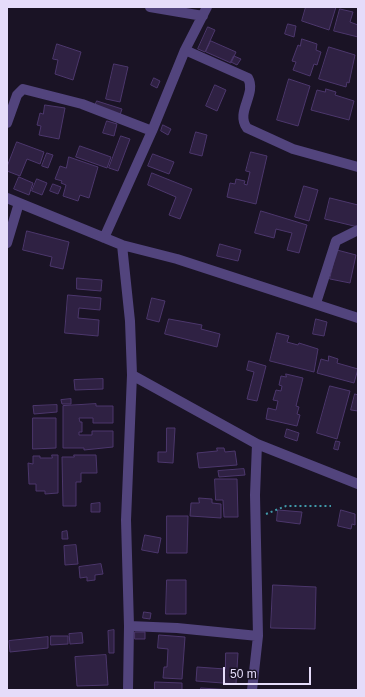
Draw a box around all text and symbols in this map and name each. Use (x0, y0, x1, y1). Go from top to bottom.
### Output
scale bar (225, 659, 313, 685)
text: 50 m (230, 667, 257, 681)

